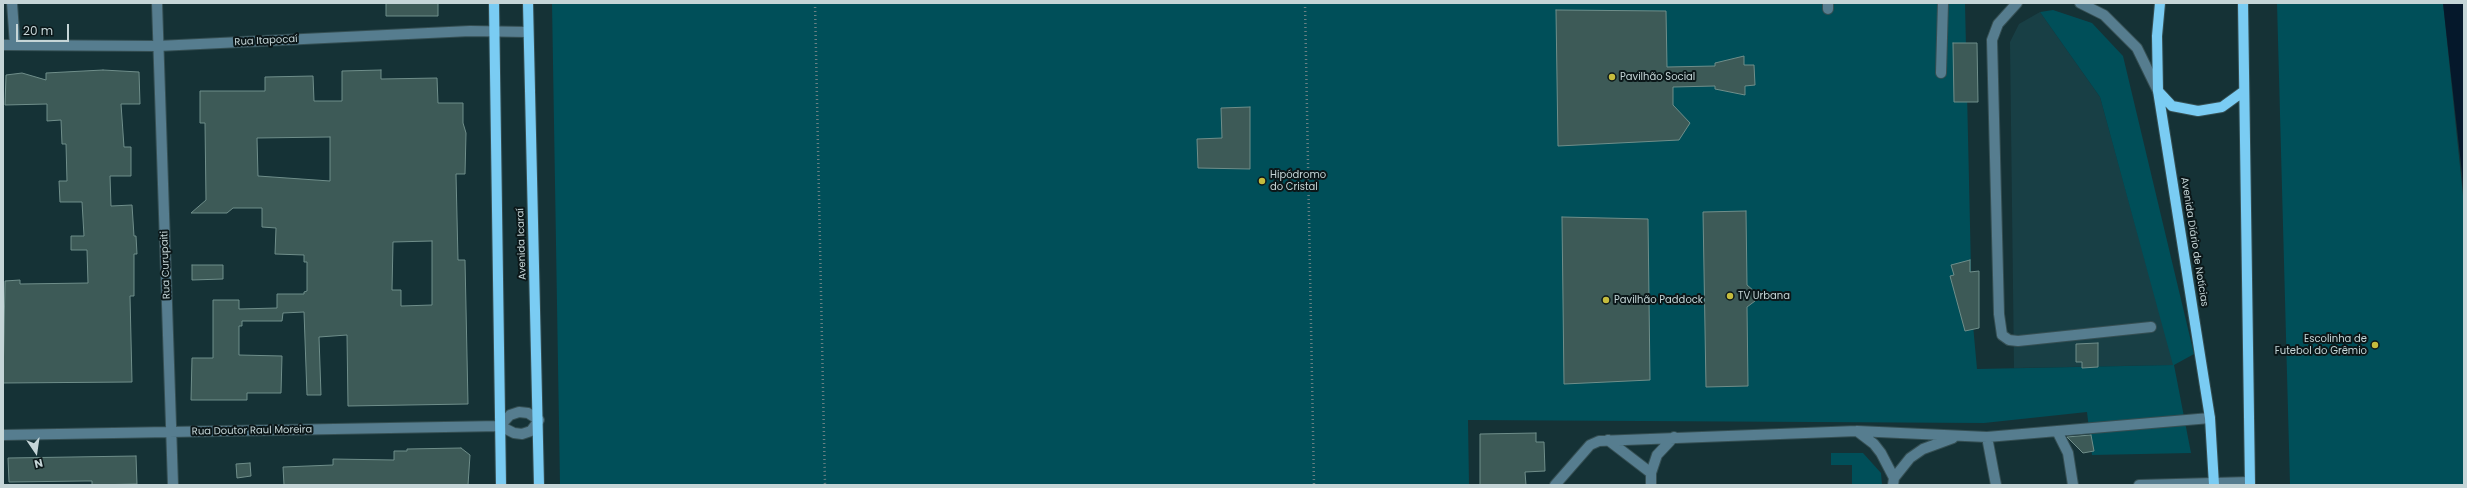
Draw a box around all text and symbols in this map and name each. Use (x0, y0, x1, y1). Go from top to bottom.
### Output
scale bar (18, 16, 71, 42)
text: 20 m (23, 22, 53, 39)
street label: Rua Itapocaí (234, 33, 298, 49)
place label: Pavilhão Social (1620, 71, 1695, 83)
marker: Pavilhão Social (1607, 72, 1617, 82)
place label: Hipódromo do Cristal (1270, 169, 1326, 192)
marker: Hipódromo do Cristal (1257, 176, 1267, 186)
street label: Avenida Diário de Notícias (2178, 176, 2210, 308)
street label: Avenida Icaraí (515, 208, 529, 280)
street label: Rua Curupaiti (159, 231, 173, 299)
place label: TV Urbana (1738, 290, 1790, 302)
marker: TV Urbana (1725, 291, 1735, 301)
place label: Pavilhão Paddock (1614, 294, 1703, 306)
marker: Pavilhão Paddock (1601, 295, 1611, 305)
place label: Escolinha de Futebol do Grêmio (2275, 333, 2367, 356)
marker: Escolinha de Futebol do Grêmio (2370, 340, 2380, 350)
street label: Rua Doutor Raul Moreira (192, 424, 312, 438)
north arrow (16, 432, 56, 472)
text: N (33, 455, 45, 472)

